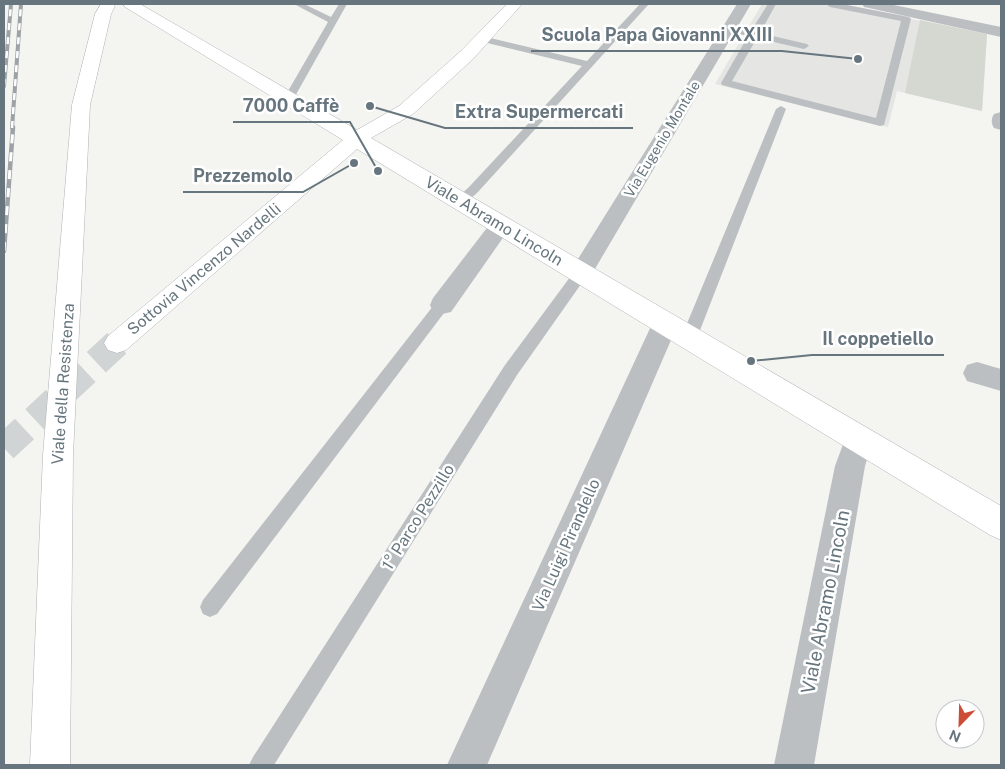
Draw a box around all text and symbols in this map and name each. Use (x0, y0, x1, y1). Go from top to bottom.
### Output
callout: Scuola Papa Giovanni XXIII (531, 18, 782, 51)
text: Scuola Papa Giovanni XXIII (541, 24, 773, 45)
street label: Via Eugenio Montale (621, 78, 703, 200)
callout: 7000 Caffè (233, 89, 350, 122)
text: 7000 Caffè (242, 95, 340, 116)
callout: Extra Supermercati (445, 95, 633, 128)
text: Extra Supermercati (455, 101, 623, 122)
callout: Prezzemolo (183, 159, 303, 192)
text: Prezzemolo (193, 165, 293, 186)
street label: Viale Abramo Lincoln (422, 172, 566, 270)
street label: Sottovia Vincenzo Nardelli (123, 199, 285, 339)
street label: Viale della Resistenza (48, 303, 78, 465)
callout: Il coppetiello (812, 322, 944, 355)
text: Il coppetiello (822, 328, 934, 349)
street label: 1° Parco Pezzillo (378, 461, 458, 573)
street label: Via Luigi Pirandello (528, 476, 604, 614)
street label: Viale Abramo Lincoln (796, 508, 854, 696)
north arrow (935, 699, 985, 749)
text: N (947, 726, 963, 745)

